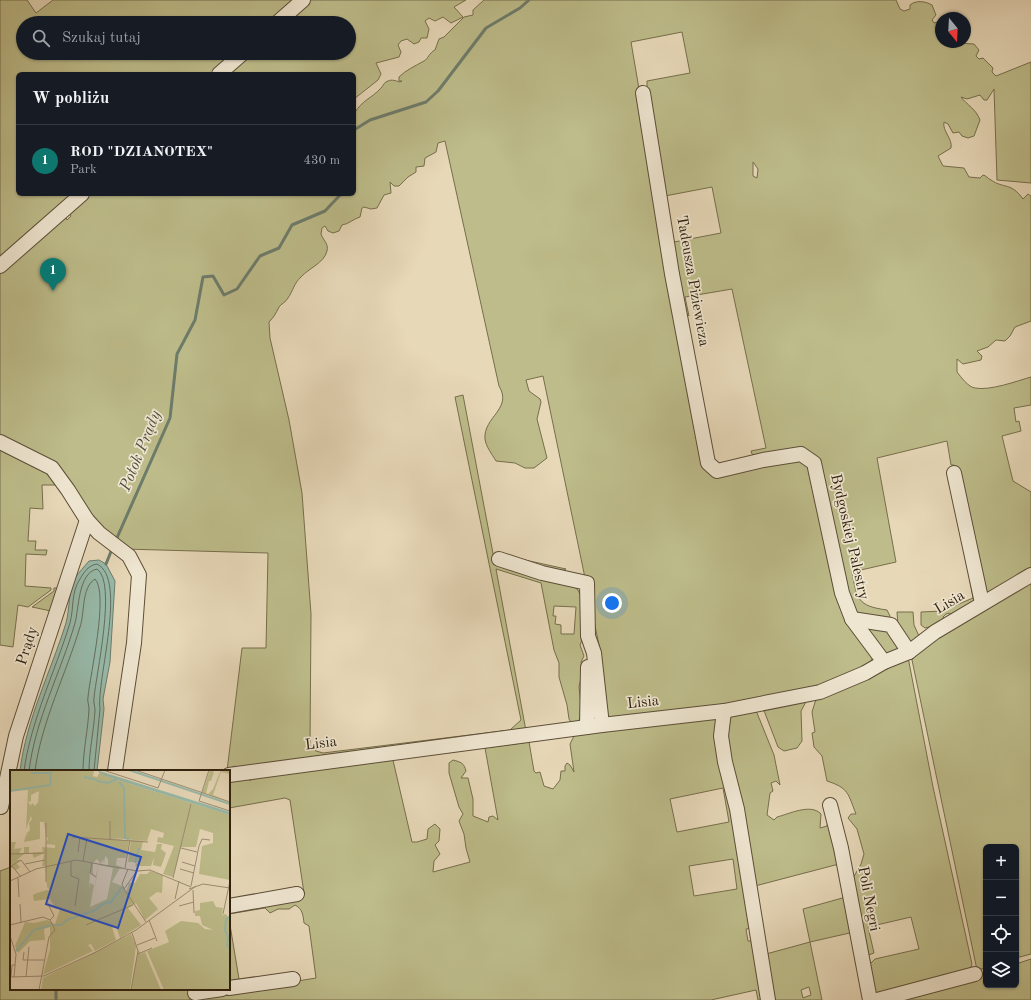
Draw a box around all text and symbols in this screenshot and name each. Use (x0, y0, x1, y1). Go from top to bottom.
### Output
north arrow (935, 12, 971, 48)
search box (16, 16, 356, 60)
icon: search (30, 27, 52, 49)
text: Szukaj tutaj (62, 31, 141, 46)
text: W pobliżu (32, 90, 109, 107)
text: ROD "DZIANOTEX" (70, 145, 213, 160)
text: 1 (41, 154, 49, 167)
text: 430 m (303, 154, 340, 167)
text: Park (70, 163, 97, 176)
street label: Tadeusza Piziewicza (673, 214, 711, 348)
pin: 1 (40, 258, 66, 291)
water label: Potok Prądy (117, 408, 165, 494)
street label: Bydgoskiej Palestry (827, 472, 871, 602)
street label: Lisia (932, 588, 968, 618)
your location (602, 593, 622, 613)
street label: Prądy (15, 625, 41, 667)
street label: Lisia (626, 694, 660, 712)
street label: Lisia (304, 735, 338, 753)
inset map (10, 770, 230, 990)
map controls (983, 844, 1019, 988)
button: + (983, 844, 1019, 880)
street label: Poli Negri (854, 865, 882, 933)
button: − (983, 880, 1019, 916)
button: locate (983, 916, 1019, 952)
button: layers (983, 952, 1019, 988)

